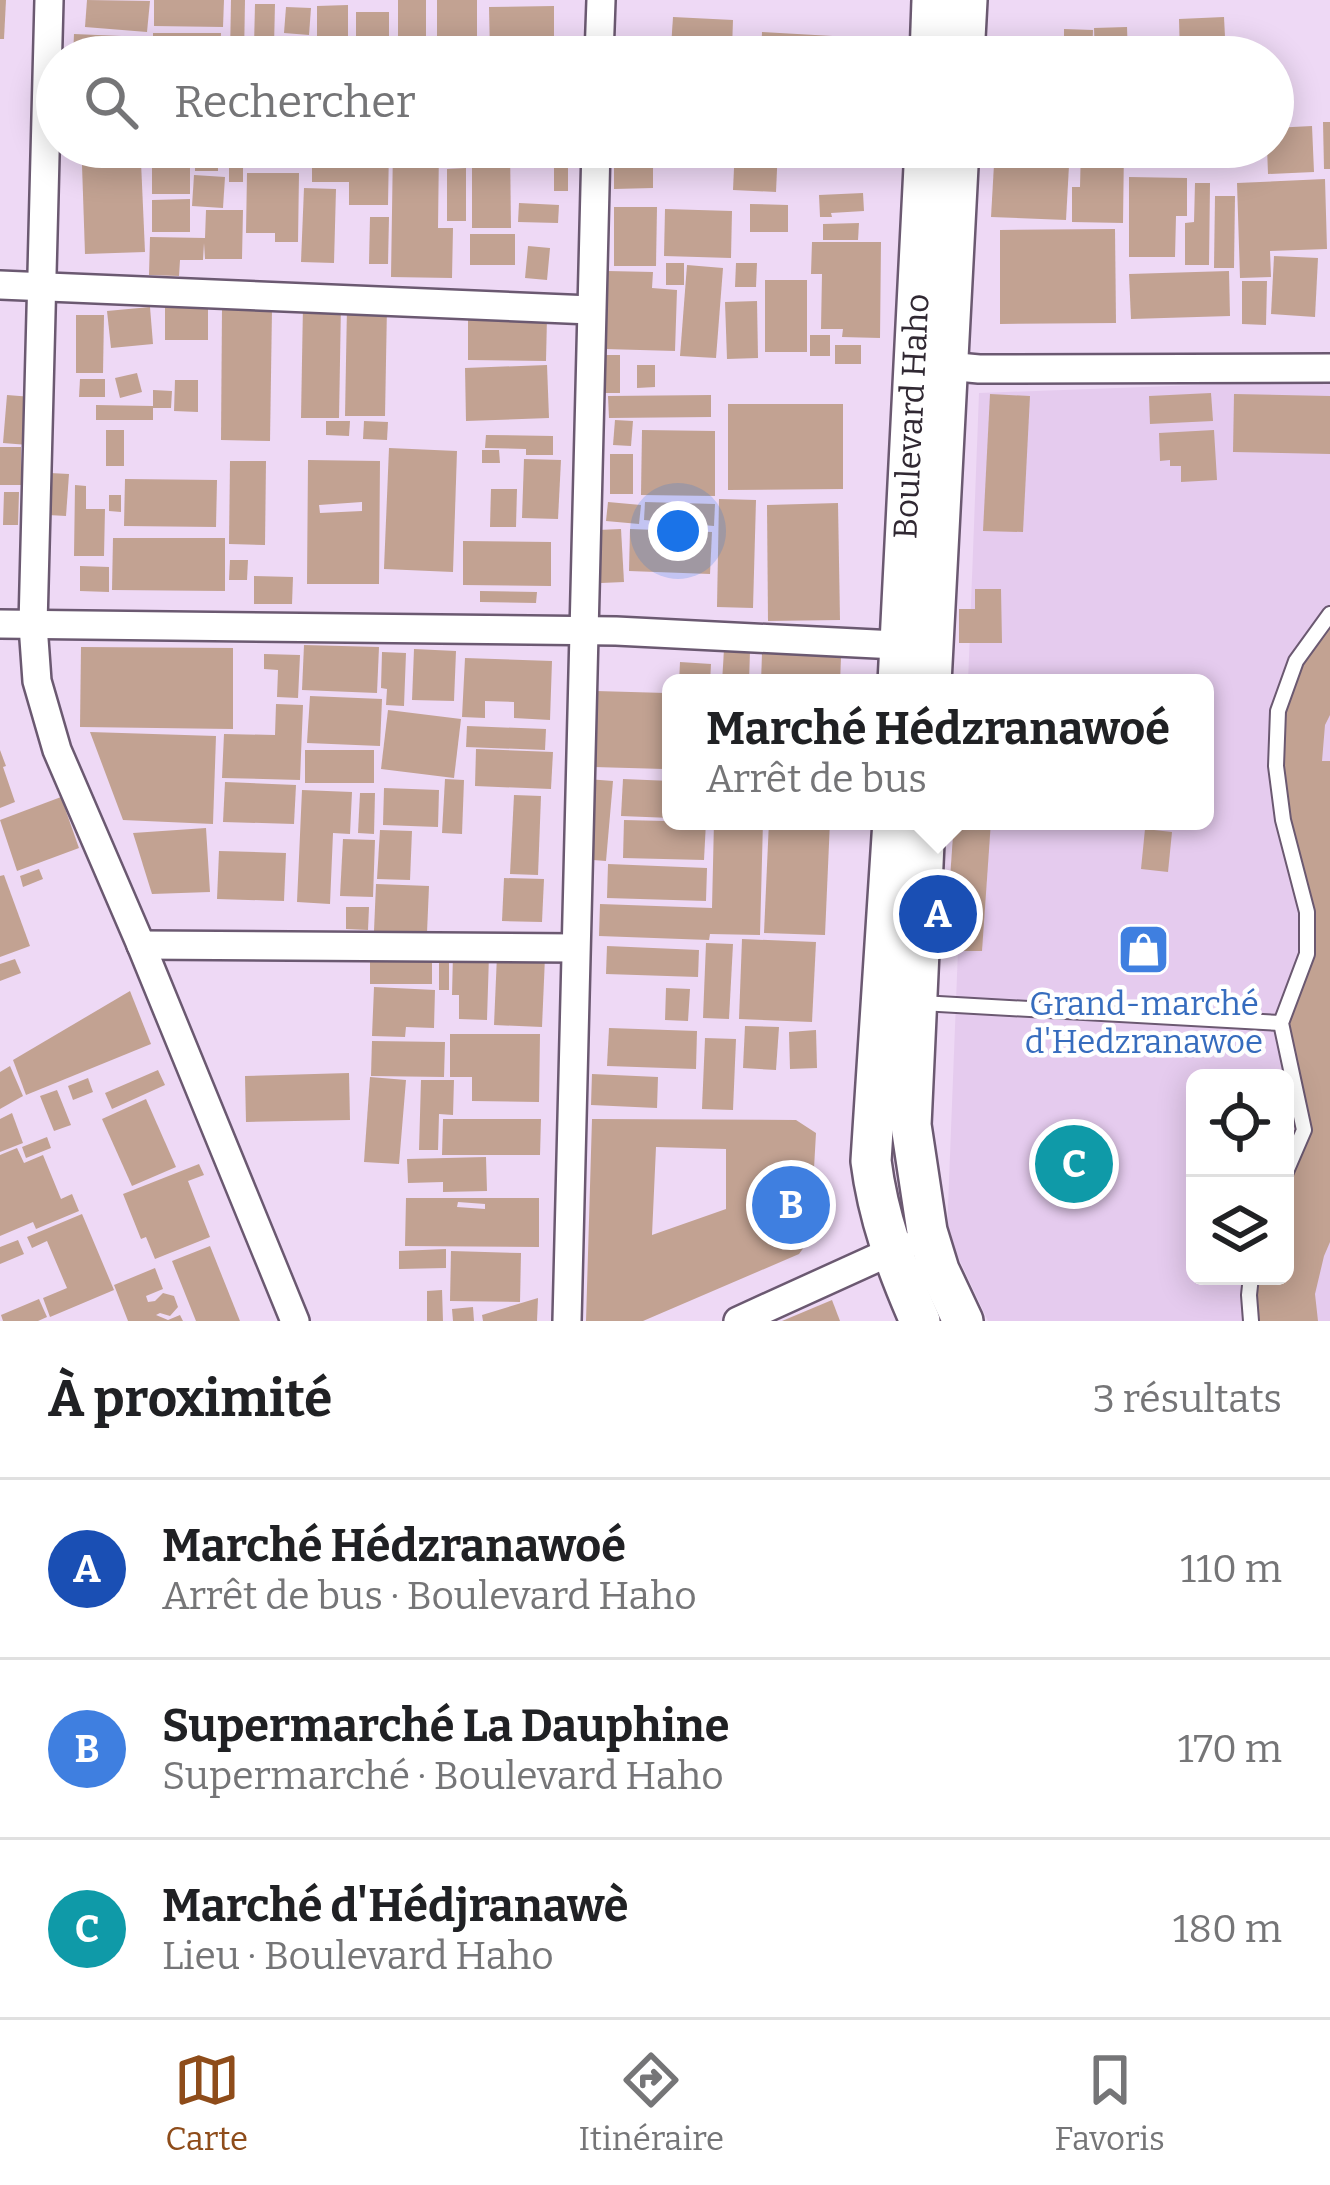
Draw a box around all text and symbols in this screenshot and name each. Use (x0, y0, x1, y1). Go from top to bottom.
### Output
search box (36, 36, 1294, 168)
icon: search (78, 69, 144, 135)
text: Rechercher (174, 75, 416, 129)
street label: Boulevard Haho (885, 293, 938, 540)
your location (648, 501, 708, 561)
popup (662, 674, 1214, 830)
text: Marché Hédzranawoé (706, 702, 1170, 756)
text: Arrêt de bus (706, 756, 927, 802)
pin: A (899, 869, 977, 959)
shop icon: Grand-marché d'Hedzranawoe (1116, 922, 1172, 978)
place label: Grand-marché d'Hedzranawoe (1025, 984, 1263, 1062)
map controls (1186, 1069, 1294, 1285)
button: locate (1186, 1069, 1294, 1177)
pin: C (1035, 1119, 1113, 1209)
pin: B (752, 1160, 830, 1250)
button: layers (1186, 1177, 1294, 1285)
text: À proximité (48, 1368, 332, 1430)
text: 3 résultats (1093, 1376, 1282, 1422)
text: Marché Hédzranawoé (162, 1519, 626, 1573)
text: A (73, 1546, 101, 1592)
text: 110 m (1180, 1546, 1282, 1592)
text: Arrêt de bus · Boulevard Haho (162, 1573, 697, 1619)
text: Supermarché La Dauphine (162, 1699, 730, 1753)
text: B (74, 1726, 100, 1772)
text: 170 m (1178, 1726, 1282, 1772)
text: Supermarché · Boulevard Haho (162, 1753, 724, 1799)
text: Marché d'Hédjranawè (162, 1879, 629, 1933)
text: C (75, 1906, 99, 1952)
text: 180 m (1173, 1906, 1282, 1952)
text: Lieu · Boulevard Haho (162, 1933, 554, 1979)
tab: Carte (165, 2047, 248, 2159)
tab: Itinéraire (578, 2047, 724, 2159)
tab: Favoris (1055, 2047, 1165, 2159)

